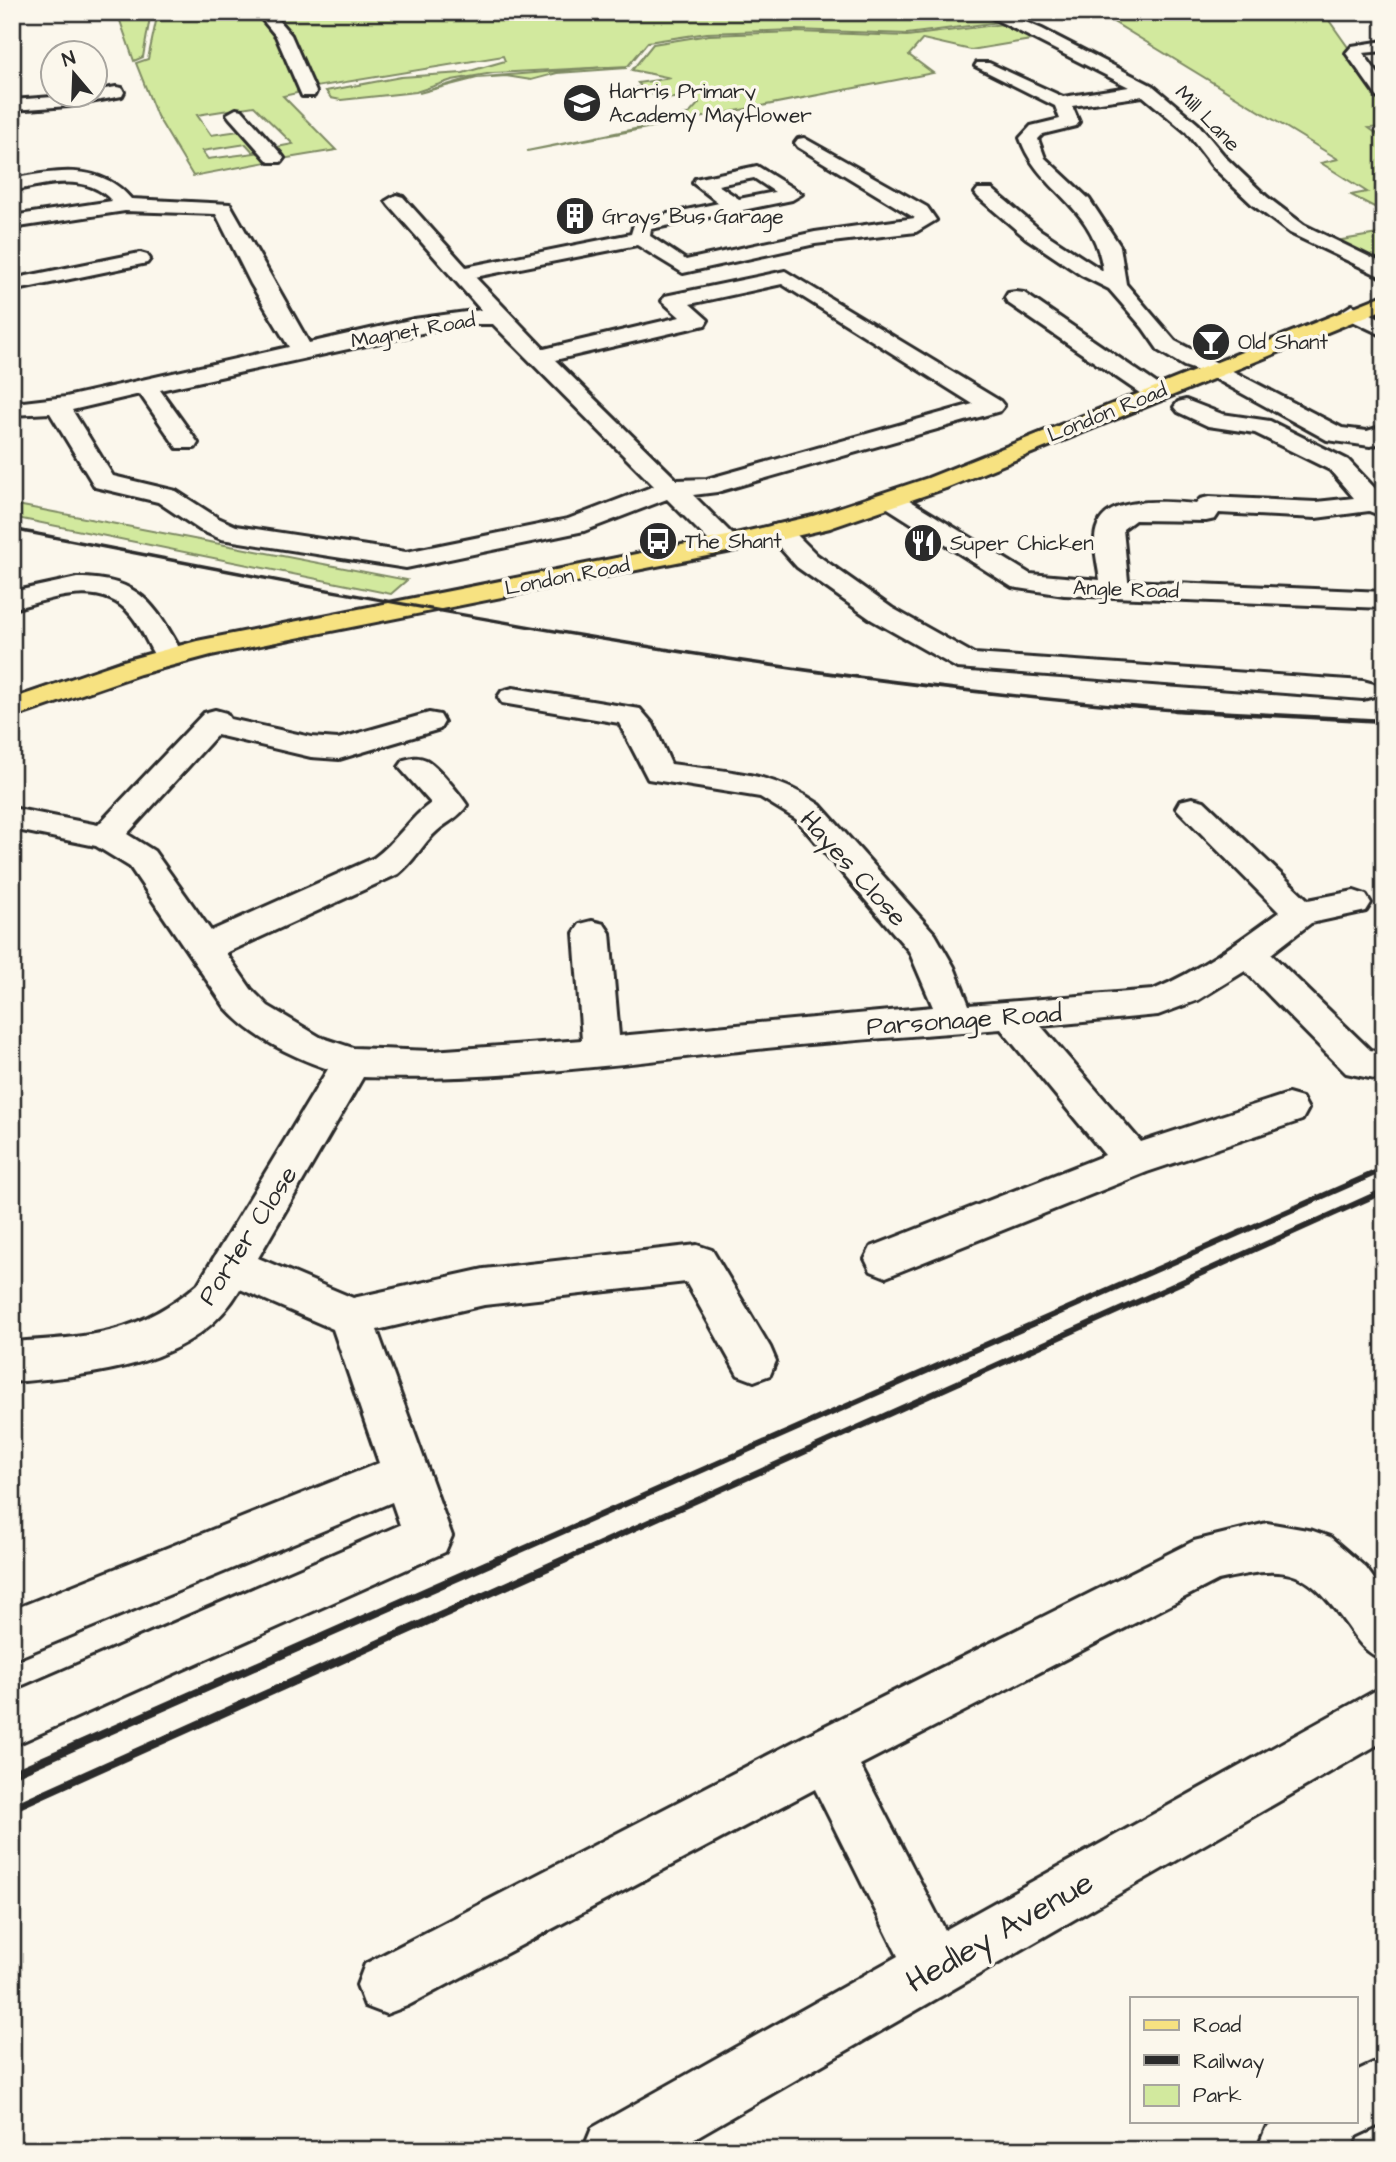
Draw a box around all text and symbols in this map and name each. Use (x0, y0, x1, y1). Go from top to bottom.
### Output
north arrow (38, 38, 108, 108)
text: N (59, 45, 79, 74)
place label: Harris Primary Academy Mayflower (609, 77, 812, 132)
street label: Mill Lane (1169, 79, 1247, 158)
school or university icon: Harris Primary Academy Mayflower (561, 82, 603, 124)
building icon: Grays Bus Garage (554, 195, 596, 237)
place label: Grays Bus Garage (602, 202, 784, 233)
street label: Magnet Road (349, 305, 478, 358)
bar icon: Old Shant (1190, 321, 1232, 363)
place label: Old Shant (1238, 328, 1329, 357)
street label: London Road (1043, 375, 1172, 450)
bus stop icon: The Shant (637, 520, 679, 562)
restaurant icon: Super Chicken (902, 522, 944, 564)
place label: The Shant (685, 527, 782, 556)
place label: Super Chicken (950, 529, 1094, 559)
street label: London Road (502, 550, 632, 603)
street label: Angle Road (1072, 573, 1180, 608)
street label: Hayes Close (790, 803, 915, 936)
street label: Parsonage Road (865, 995, 1063, 1047)
street label: Porter Close (189, 1159, 306, 1312)
street label: Hedley Avenue (898, 1860, 1102, 2004)
legend (1130, 1997, 1358, 2124)
text: Road (1193, 2011, 1241, 2040)
text: Railway (1193, 2047, 1265, 2078)
text: Park (1193, 2081, 1242, 2110)

